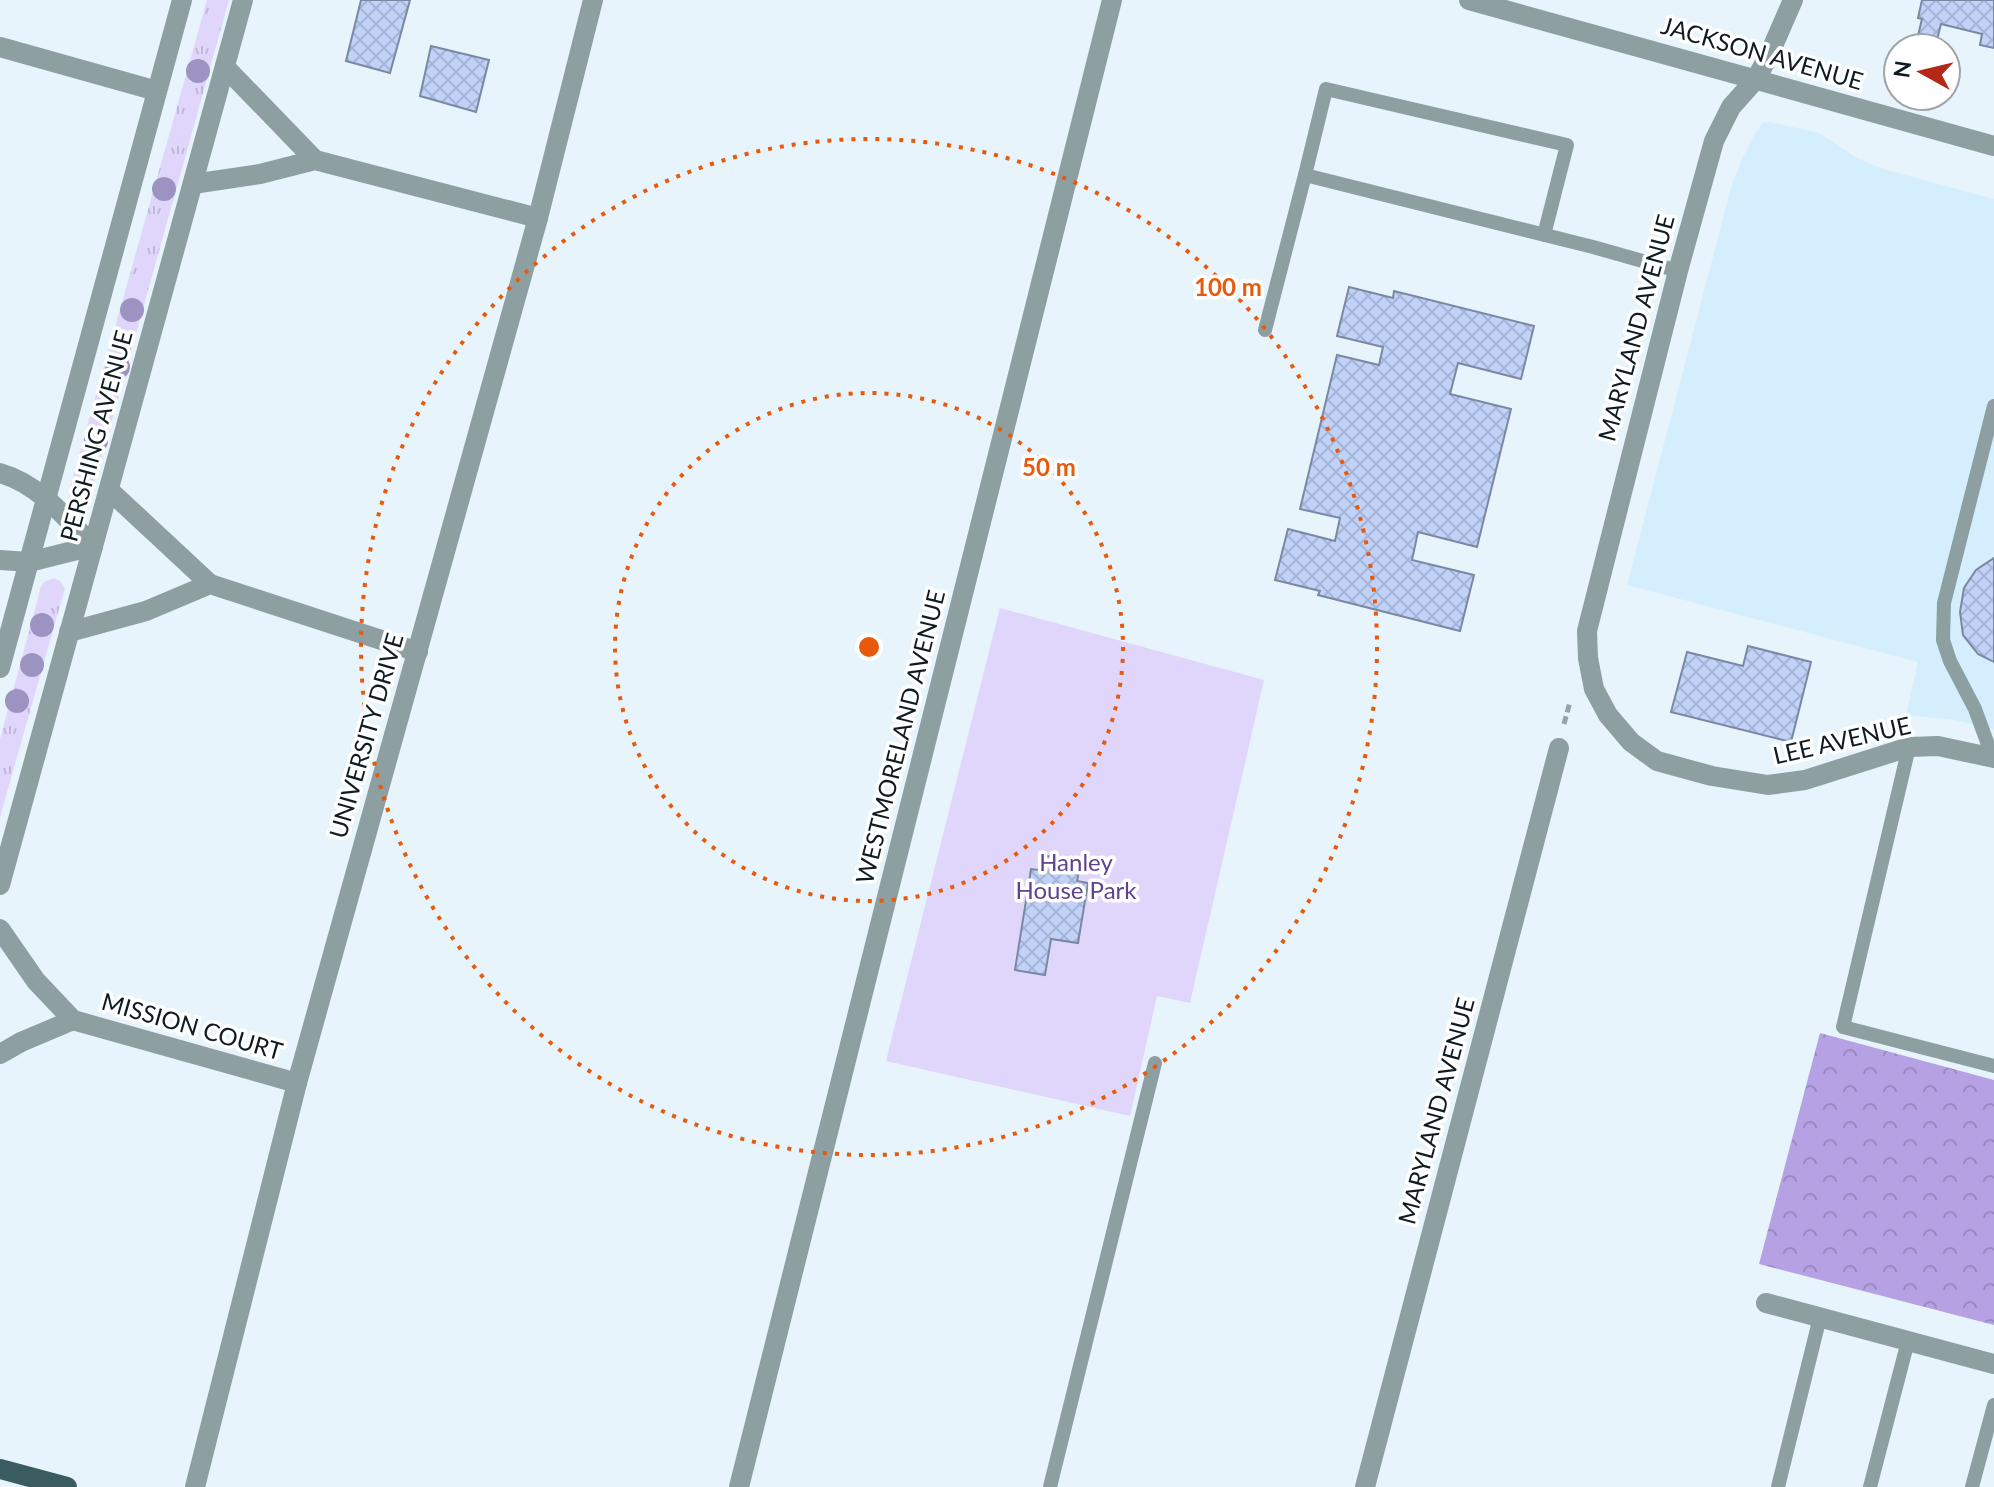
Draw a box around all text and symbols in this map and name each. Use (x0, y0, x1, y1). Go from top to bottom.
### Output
street label: JACKSON AVENUE (1658, 10, 1867, 95)
north arrow (1882, 32, 1962, 112)
text: N (1887, 59, 1916, 79)
street label: MARYLAND AVENUE (1591, 211, 1680, 444)
text: 100 m (1194, 272, 1262, 301)
street label: PERSHING AVENUE (53, 327, 138, 544)
text: 50 m (1022, 452, 1076, 481)
street label: WESTMORELAND AVENUE (849, 587, 950, 887)
street label: UNIVERSITY DRIVE (322, 630, 409, 841)
centre of rings (855, 633, 883, 661)
street label: LEE AVENUE (1770, 710, 1913, 769)
park label: Hanley House Park (1015, 847, 1137, 904)
street label: MISSION COURT (99, 986, 286, 1065)
street label: MARYLAND AVENUE (1391, 994, 1480, 1227)

